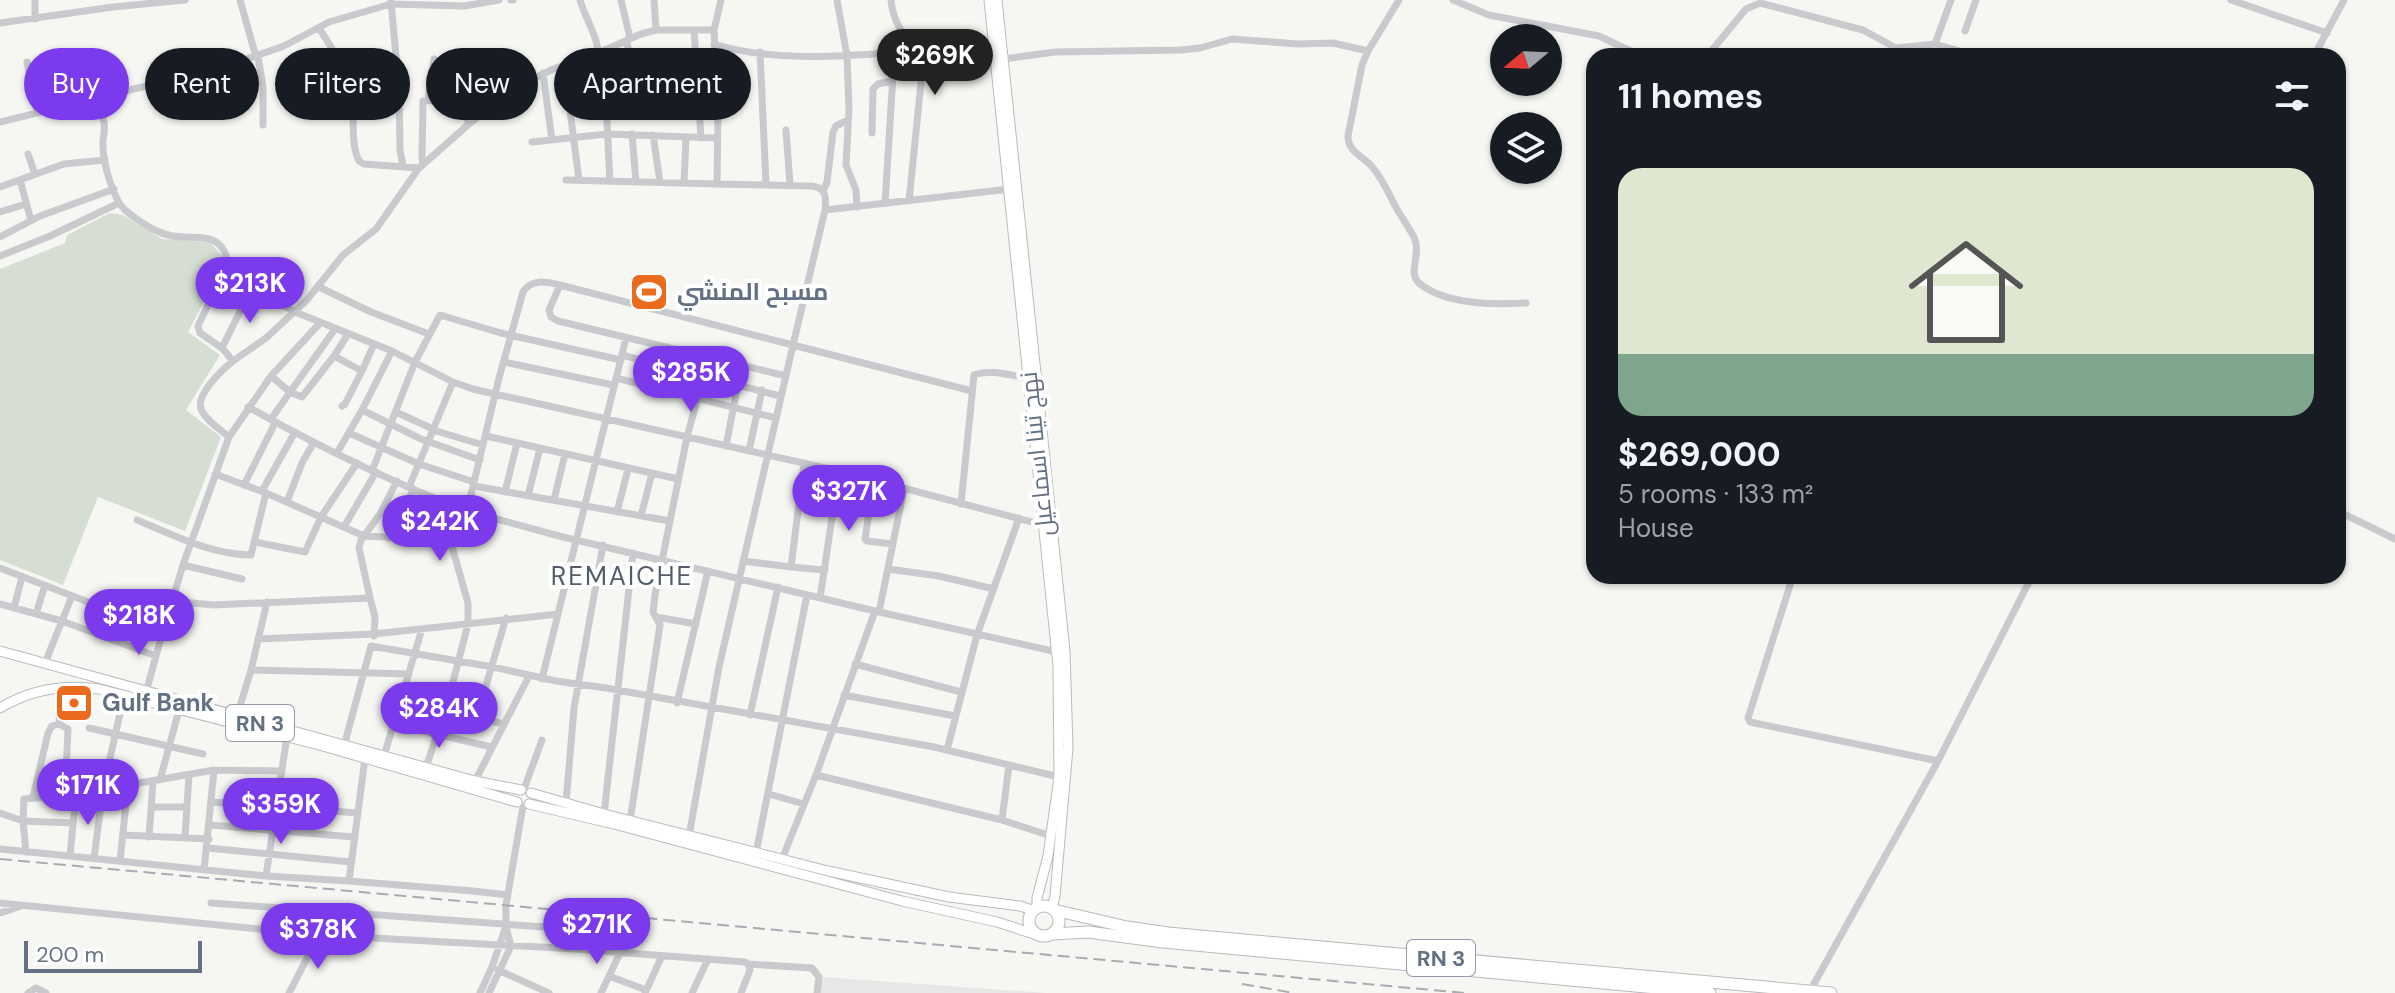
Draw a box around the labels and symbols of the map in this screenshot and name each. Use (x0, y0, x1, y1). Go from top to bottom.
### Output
north arrow (1490, 24, 1562, 96)
pin: $269K (879, 29, 991, 97)
pin: $213K (194, 257, 306, 325)
sports icon: مسبح المنشي (628, 271, 670, 313)
place label: مسبح المنشي (677, 276, 828, 311)
pin: $285K (635, 346, 747, 414)
street label: نهج تينا اسماعيل (1012, 370, 1062, 538)
pin: $327K (793, 465, 905, 533)
pin: $242K (384, 495, 496, 563)
district label: REMAICHE (551, 559, 693, 593)
pin: $218K (83, 589, 195, 657)
bank icon: Gulf Bank (53, 682, 95, 724)
pin: $284K (383, 682, 495, 750)
place label: Gulf Bank (102, 687, 215, 718)
road number: RN 3 (226, 705, 294, 741)
pin: $171K (32, 759, 144, 827)
pin: $359K (225, 778, 337, 846)
pin: $271K (541, 898, 653, 966)
pin: $378K (262, 903, 374, 971)
scale bar (24, 937, 202, 973)
road number: RN 3 (1407, 940, 1475, 976)

